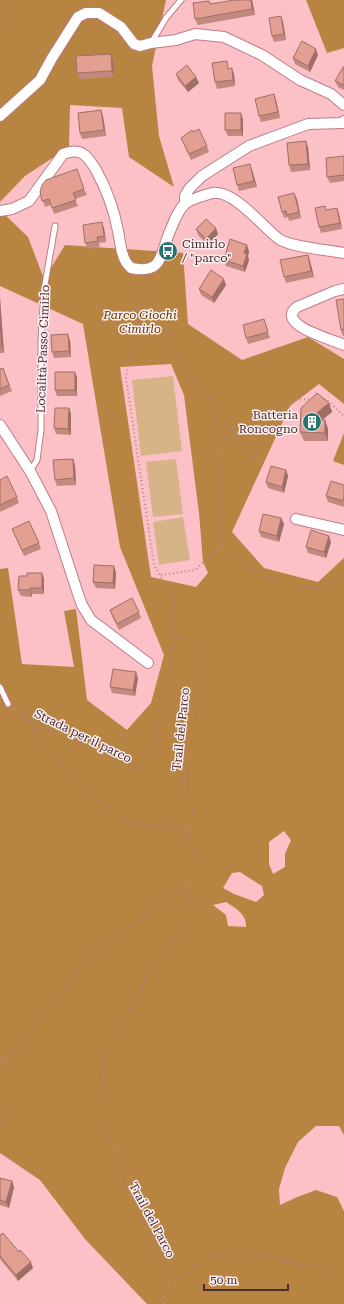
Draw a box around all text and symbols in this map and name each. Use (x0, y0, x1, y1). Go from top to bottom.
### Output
place label: Cimirlo / "parco" (181, 237, 231, 265)
bus stop icon: Cimirlo / "parco" (157, 240, 179, 262)
street label: Località Passo Cimirlo (34, 285, 52, 413)
park label: Parco Giochi Cimirlo (102, 308, 177, 336)
place label: Batteria Roncogno (239, 408, 298, 436)
building icon: Batteria Roncogno (301, 411, 323, 433)
street label: Trail del Parco (170, 687, 192, 771)
street label: Strada per il parco (32, 706, 134, 766)
street label: Trail del Parco (126, 1180, 178, 1260)
scale bar (204, 1266, 288, 1292)
text: 50 m (210, 1273, 237, 1287)

